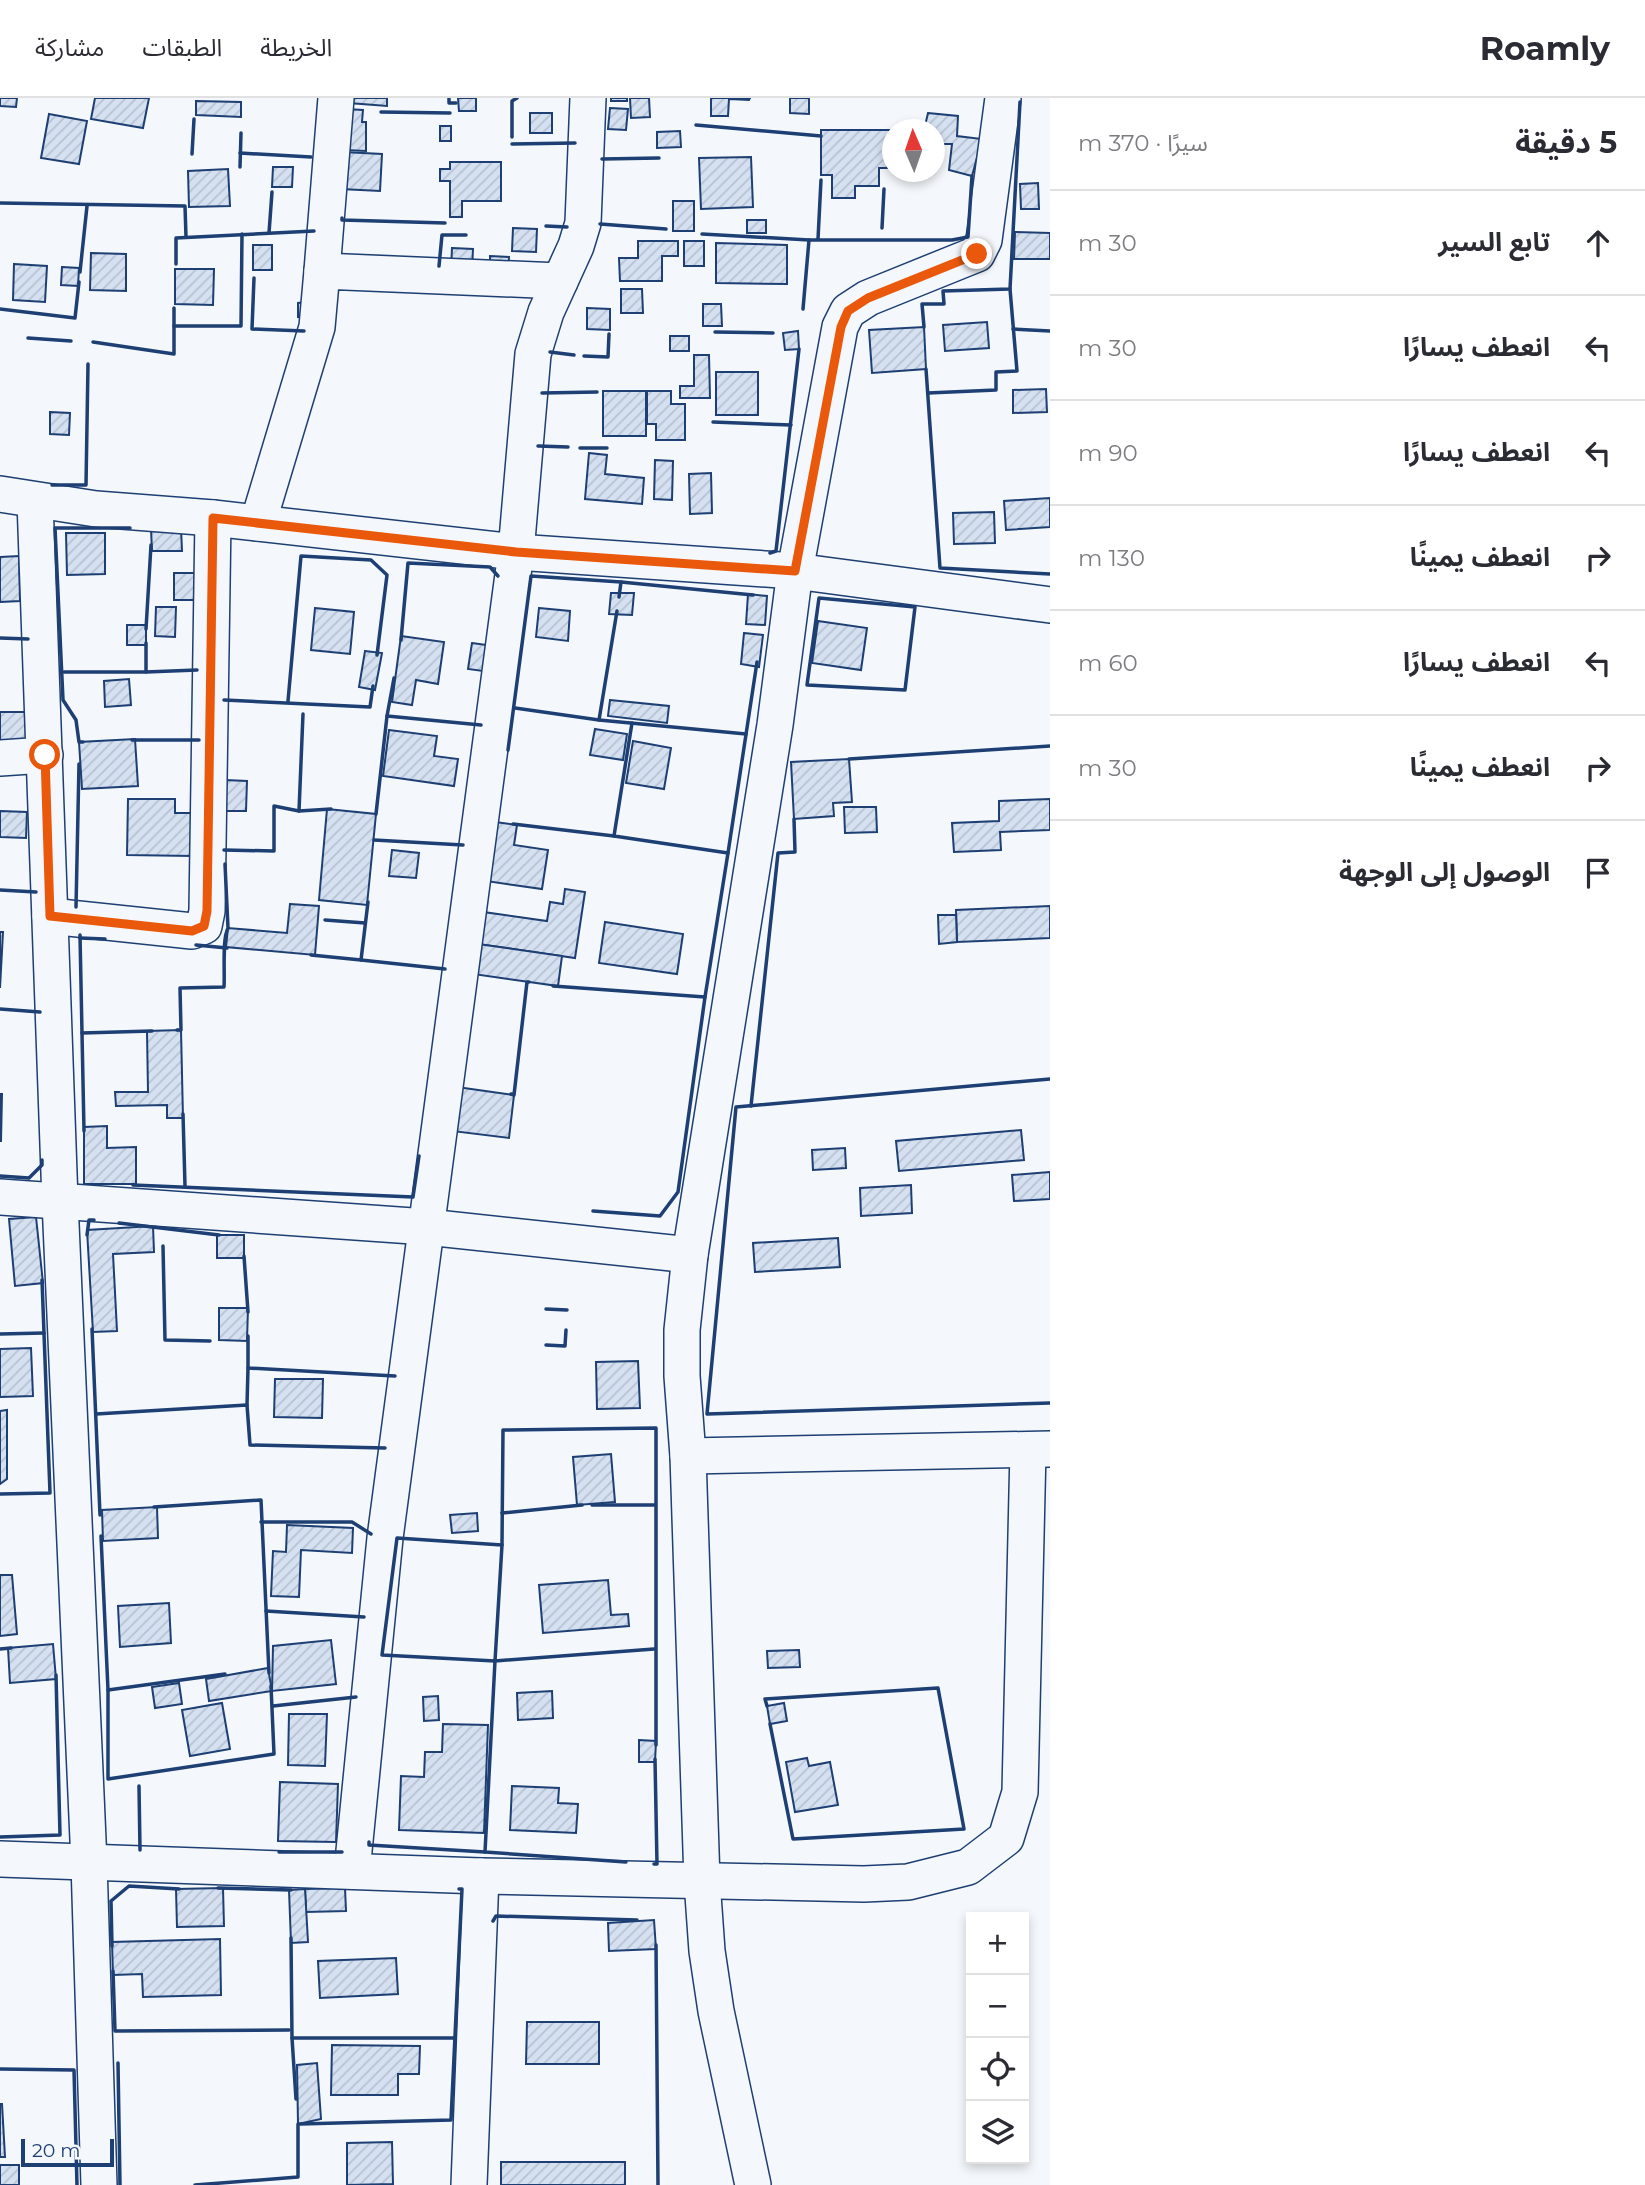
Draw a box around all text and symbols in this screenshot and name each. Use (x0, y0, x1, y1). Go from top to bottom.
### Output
text: Roamly (1480, 28, 1610, 68)
text: مشاركة (35, 33, 104, 62)
text: الطبقات (142, 33, 222, 62)
text: الخريطة (260, 33, 332, 62)
north arrow (882, 119, 945, 182)
text: 5 دقيقة (1515, 124, 1617, 161)
text: سيرًا · 370 m (1078, 129, 1208, 157)
icon: ahead (1579, 224, 1617, 262)
text: تابع السير (1438, 226, 1550, 258)
text: 30 m (1078, 229, 1137, 257)
route end (961, 238, 992, 269)
icon: left (1579, 329, 1617, 367)
text: انعطف يسارًا (1403, 331, 1550, 363)
text: 30 m (1078, 334, 1137, 362)
icon: left (1579, 434, 1617, 472)
text: انعطف يسارًا (1403, 436, 1550, 468)
text: 90 m (1078, 439, 1138, 467)
icon: right (1579, 539, 1617, 577)
text: انعطف يمينًا (1410, 541, 1550, 573)
text: 130 m (1078, 544, 1145, 572)
icon: left (1579, 644, 1617, 682)
text: انعطف يسارًا (1403, 646, 1550, 678)
text: 60 m (1078, 649, 1138, 677)
route start (29, 739, 60, 770)
icon: right (1579, 749, 1617, 787)
text: انعطف يمينًا (1410, 751, 1550, 783)
text: 30 m (1078, 754, 1137, 782)
icon: arrive (1579, 854, 1617, 892)
text: الوصول إلى الوجهة (1339, 856, 1550, 888)
map controls (966, 1912, 1029, 2164)
button: + (966, 1912, 1029, 1975)
button: − (966, 1975, 1029, 2038)
button: locate (966, 2038, 1029, 2101)
button: layers (966, 2101, 1029, 2164)
scale bar (21, 2136, 114, 2168)
text: 20 m (32, 2139, 80, 2162)

